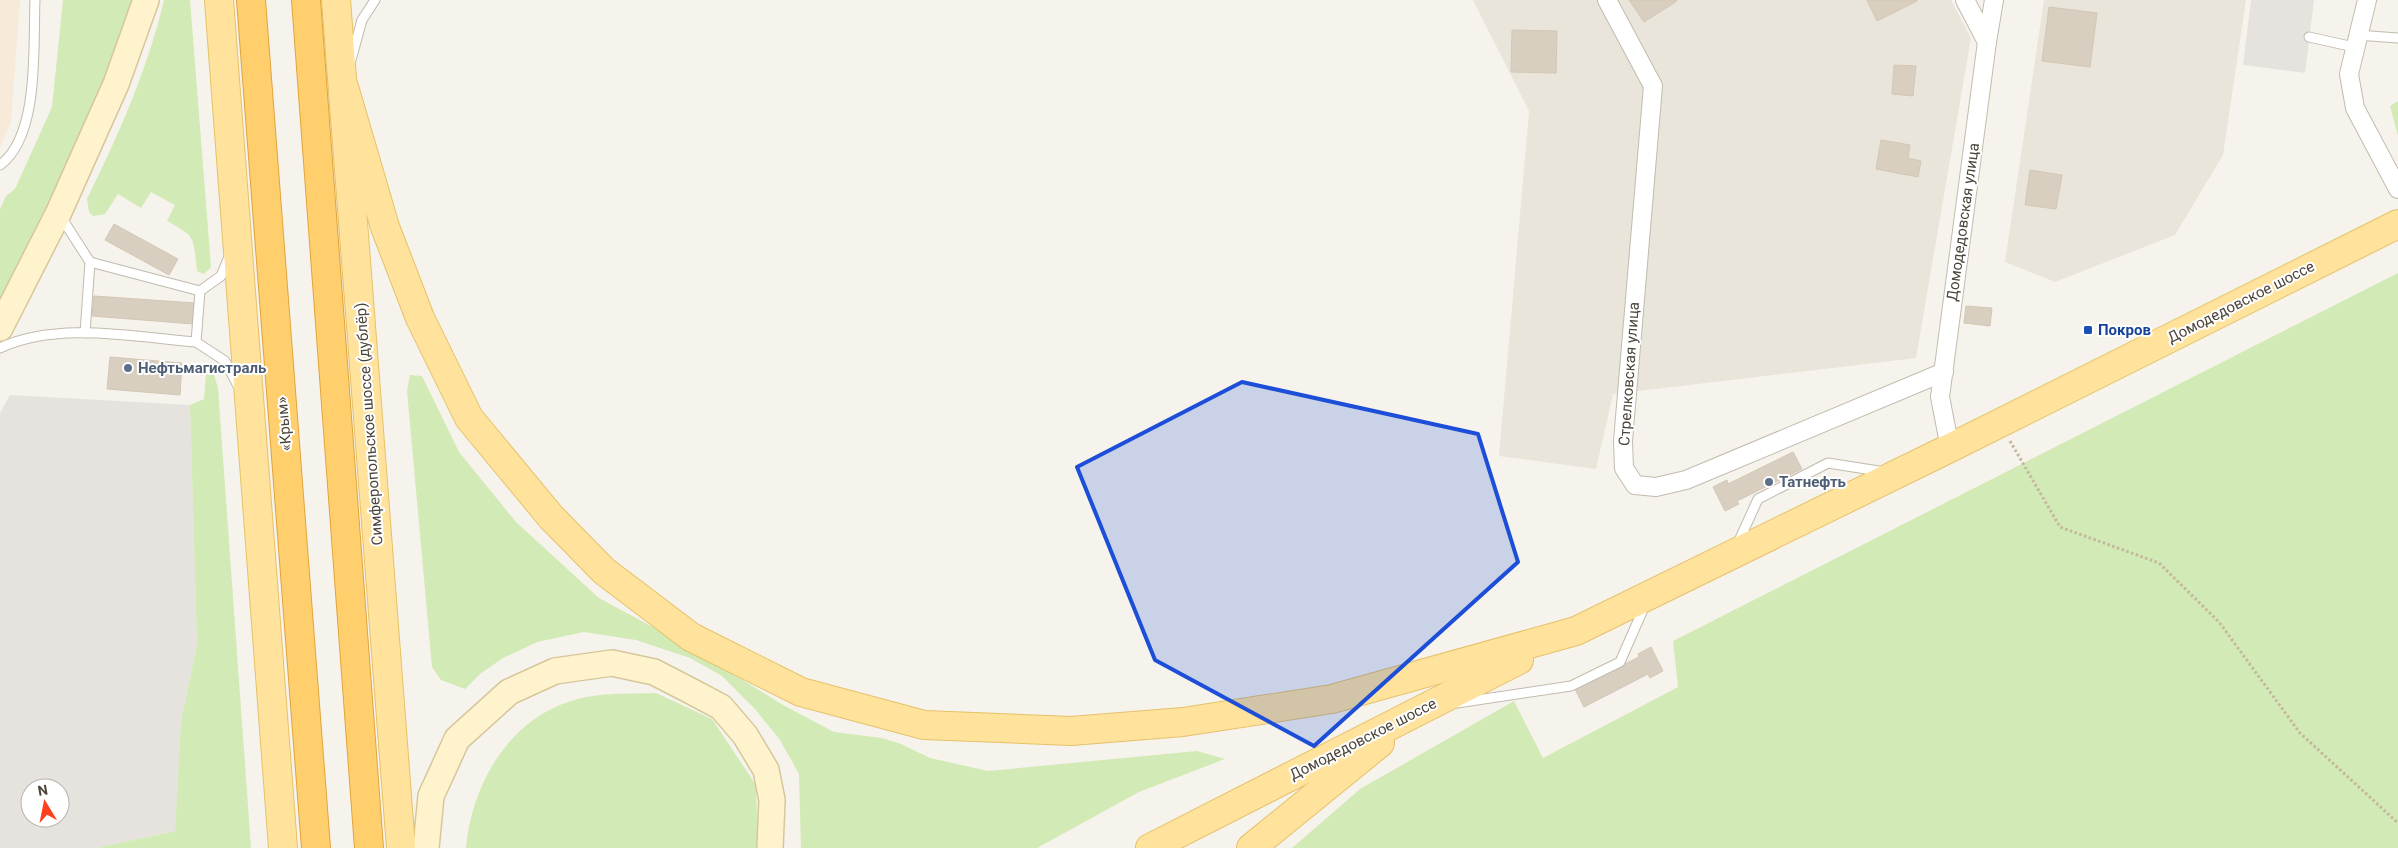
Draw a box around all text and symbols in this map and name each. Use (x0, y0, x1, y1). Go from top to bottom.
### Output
street label: Домодедовская улица (1943, 142, 1983, 302)
street label: Домодедовское шоссе (2164, 257, 2318, 347)
street label: Стрелковская улица (1615, 301, 1643, 447)
street label: Симферопольское шоссе (дублёр) (352, 302, 386, 546)
place label: Покров (2098, 321, 2151, 339)
marker: Покров (2082, 324, 2094, 336)
place label: Нефтьмагистраль (138, 359, 266, 377)
marker: Нефтьмагистраль (122, 362, 134, 374)
street label: «Крым» (273, 396, 295, 452)
place label: Татнефть (1779, 473, 1846, 491)
marker: Татнефть (1763, 476, 1775, 488)
street label: Домодедовское шоссе (1286, 694, 1440, 784)
north arrow (20, 778, 70, 828)
text: N (36, 781, 49, 799)

